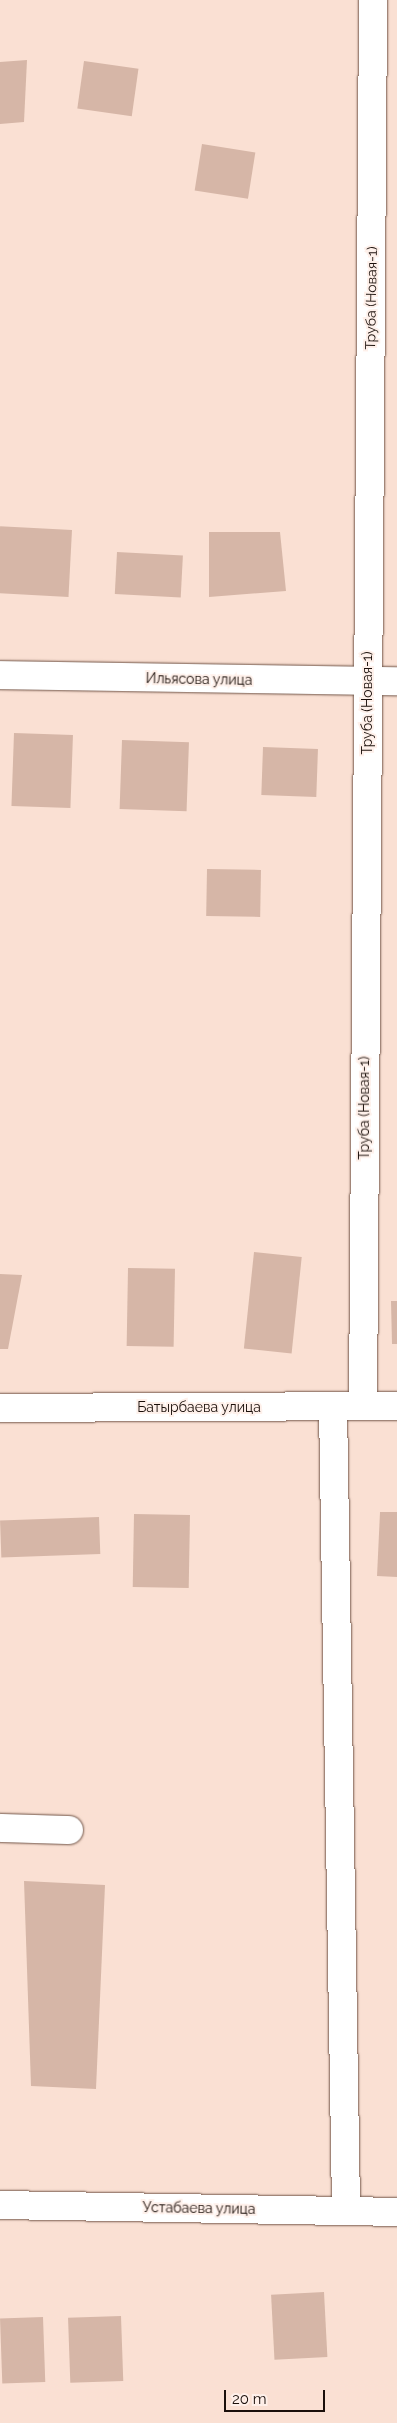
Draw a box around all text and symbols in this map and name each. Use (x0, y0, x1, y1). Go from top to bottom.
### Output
street label: Труба (Новая-1) (362, 246, 380, 350)
street label: Труба (Новая-1) (359, 651, 375, 755)
street label: Ильясова улица (145, 670, 253, 688)
street label: Труба (Новая-1) (356, 1056, 372, 1160)
street label: Батырбаева улица (137, 1399, 261, 1415)
street label: Устабаева улица (142, 2199, 256, 2217)
scale bar (227, 2380, 328, 2412)
text: 20 m (232, 2390, 267, 2408)

